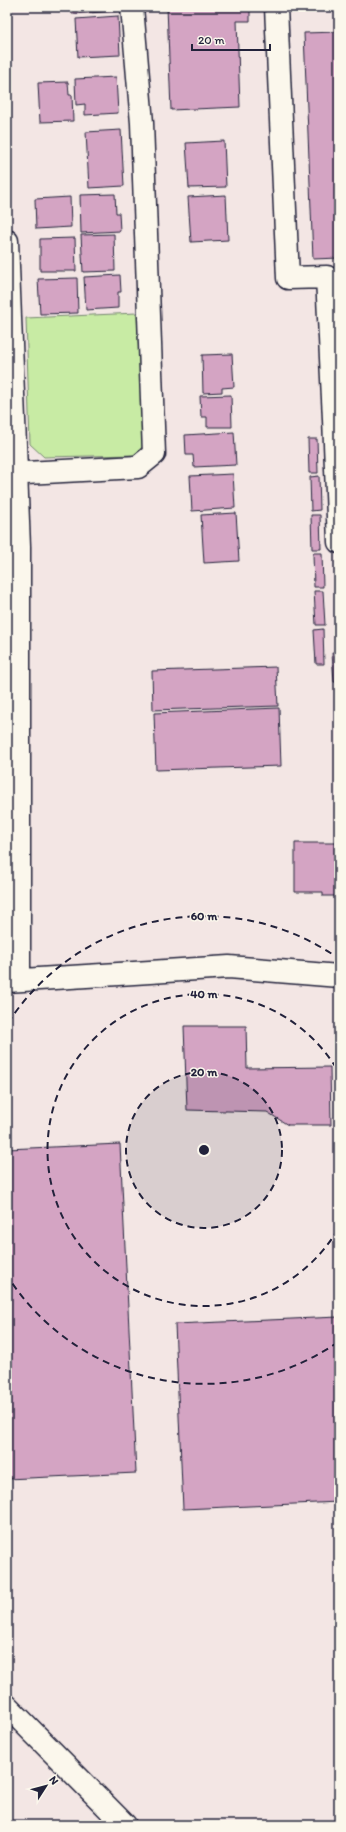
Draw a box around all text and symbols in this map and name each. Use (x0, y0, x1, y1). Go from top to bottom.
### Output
scale bar (192, 26, 270, 52)
text: 20 m (198, 33, 225, 47)
text: 60 m (191, 909, 218, 923)
text: 40 m (190, 987, 219, 1001)
text: 20 m (191, 1065, 218, 1079)
centre of rings (197, 1143, 211, 1157)
north arrow (26, 1766, 66, 1806)
text: N (46, 1774, 61, 1787)

